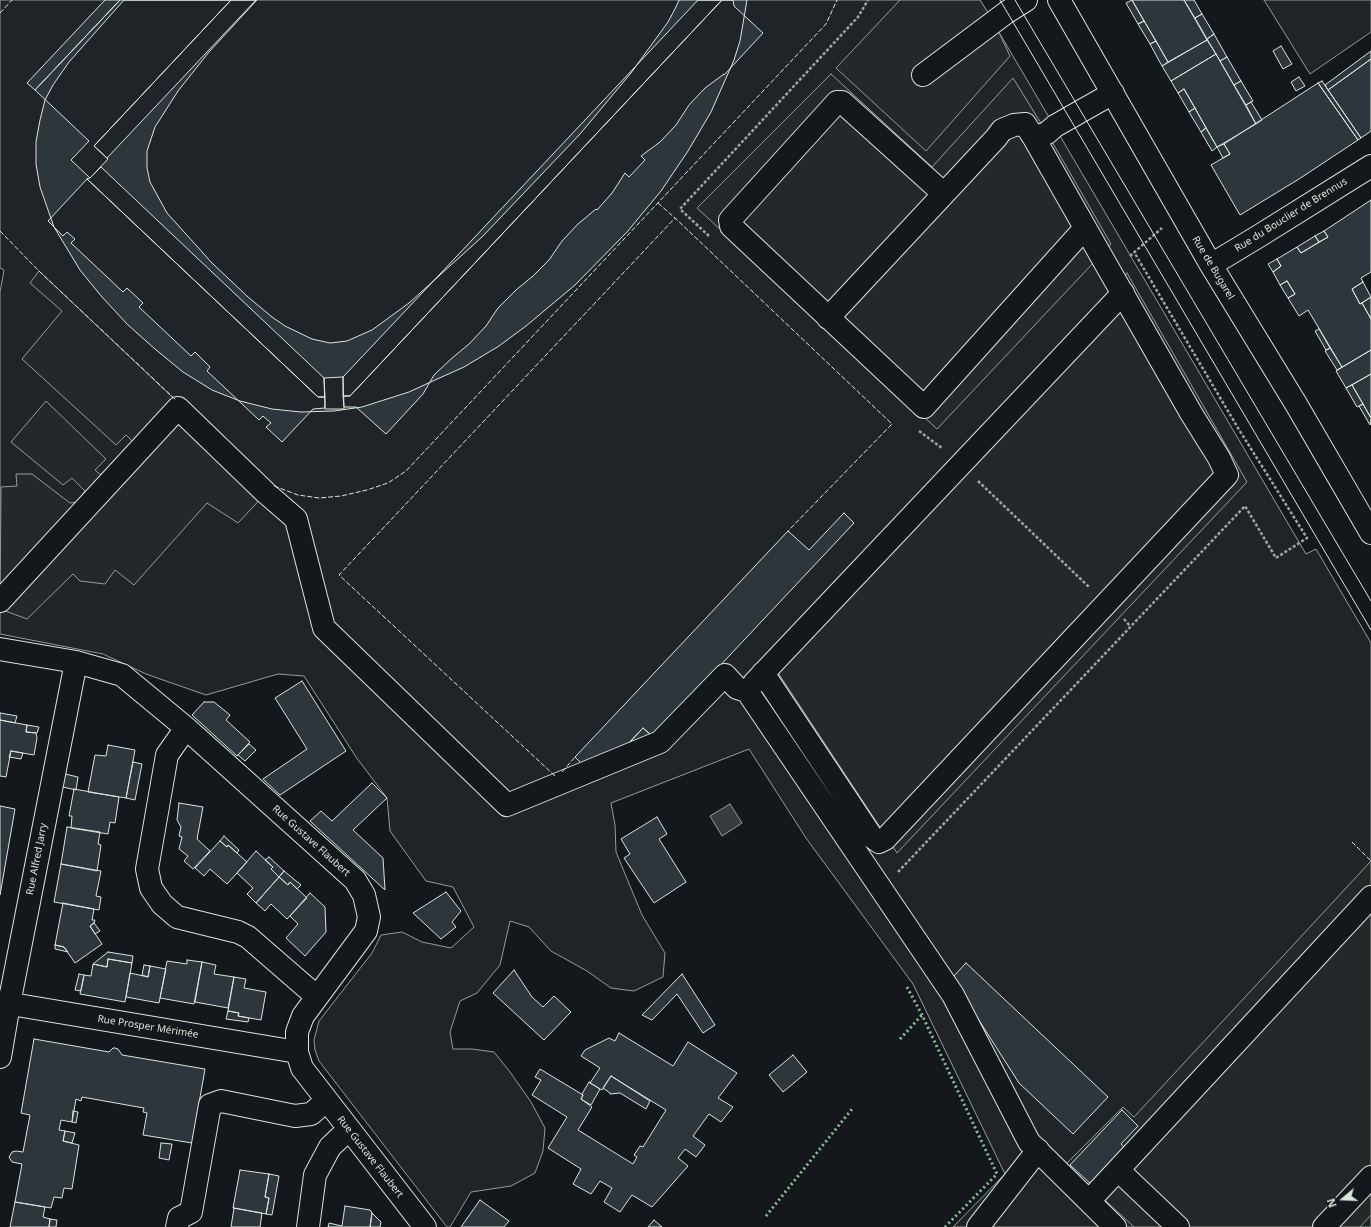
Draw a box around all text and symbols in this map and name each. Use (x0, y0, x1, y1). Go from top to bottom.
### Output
street label: Rue du Bouclier de Brennus (1233, 175, 1349, 255)
street label: Rue de Bugarel (1189, 234, 1237, 302)
street label: Rue Gustave Flaubert (270, 803, 352, 879)
street label: Rue Alfred Jarry (24, 822, 50, 896)
street label: Rue Prosper Mérimée (97, 1013, 199, 1041)
street label: Rue Gustave Flaubert (334, 1114, 406, 1200)
north arrow (1323, 1179, 1363, 1219)
text: N (1323, 1196, 1340, 1210)

